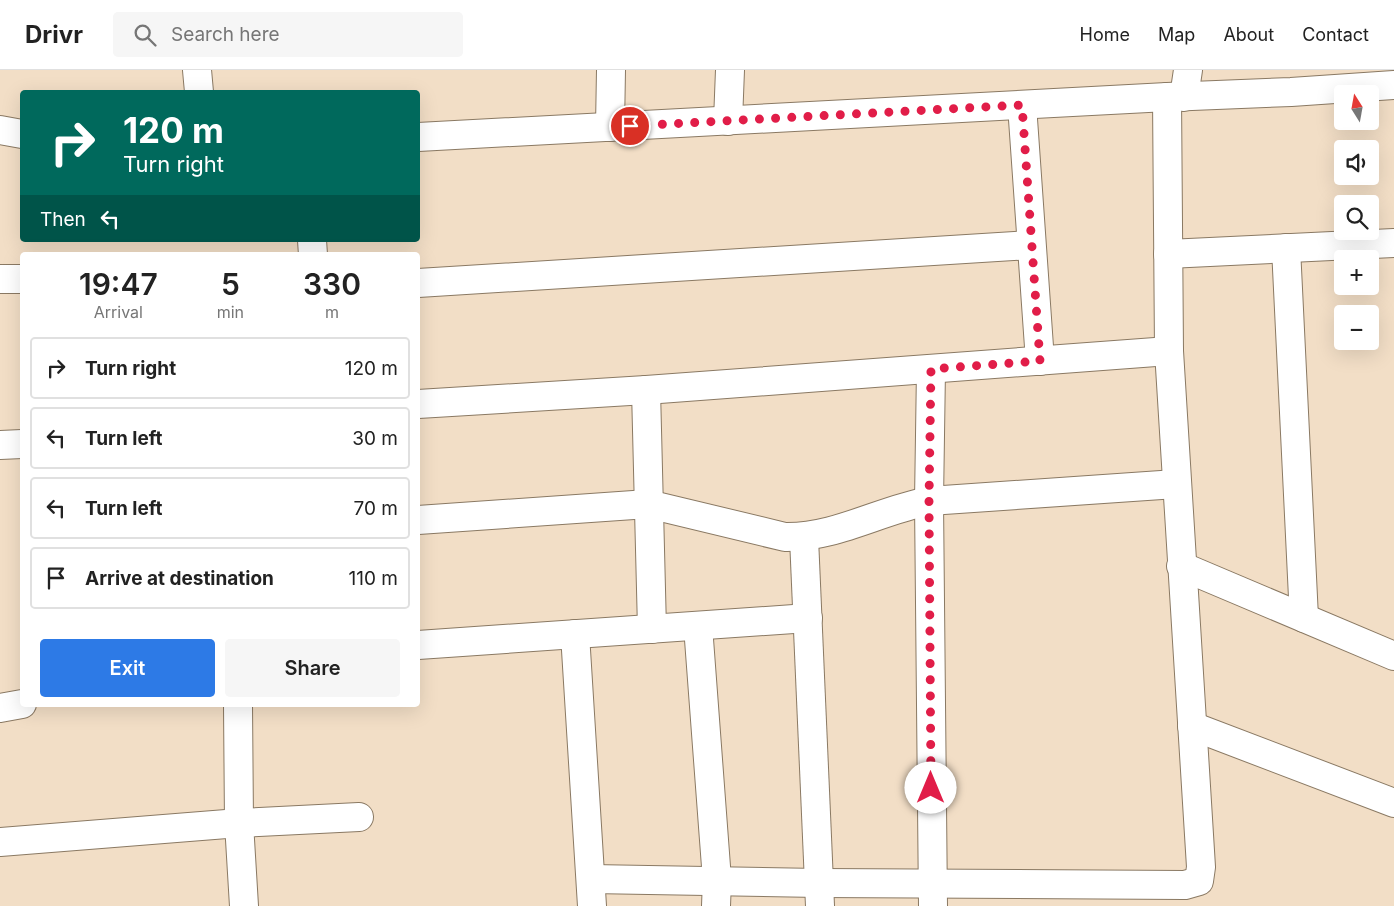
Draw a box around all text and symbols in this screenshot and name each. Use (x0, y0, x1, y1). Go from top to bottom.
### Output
search box (113, 12, 463, 57)
text: Drivr (25, 20, 83, 49)
icon: search (131, 21, 159, 49)
text: Search here (171, 23, 280, 46)
text: Home (1080, 24, 1130, 45)
text: Map (1158, 24, 1195, 45)
text: About (1223, 24, 1274, 45)
text: Contact (1302, 24, 1369, 45)
north arrow (1334, 85, 1379, 130)
map controls (1334, 85, 1379, 350)
pin (609, 105, 651, 147)
text: 120 m (123, 109, 224, 151)
icon: right (40, 110, 105, 175)
icon: arrive (616, 112, 644, 140)
button: sound (1334, 140, 1379, 185)
text: Turn right (123, 151, 224, 177)
button: search (1334, 195, 1379, 240)
icon: left (96, 205, 124, 233)
text: Then (40, 208, 86, 231)
button: + (1334, 250, 1379, 295)
text: 19:47 (79, 266, 158, 302)
text: 5 (221, 266, 240, 302)
text: 330 (303, 266, 361, 302)
text: Arrival (94, 302, 143, 322)
text: min (217, 302, 244, 322)
text: m (325, 302, 339, 322)
button: − (1334, 305, 1379, 350)
icon: right (42, 354, 70, 382)
text: Turn right (85, 357, 176, 380)
text: 120 m (345, 357, 398, 380)
icon: left (42, 424, 70, 452)
text: Turn left (85, 427, 163, 450)
text: 30 m (352, 427, 398, 450)
icon: left (42, 494, 70, 522)
text: Turn left (85, 497, 163, 520)
text: 70 m (354, 497, 398, 520)
icon: arrive (42, 564, 70, 592)
text: Arrive at destination (85, 567, 274, 590)
text: 110 m (349, 567, 398, 590)
button: Exit (40, 639, 215, 697)
button: Share (225, 639, 400, 697)
position arrow (904, 761, 956, 813)

